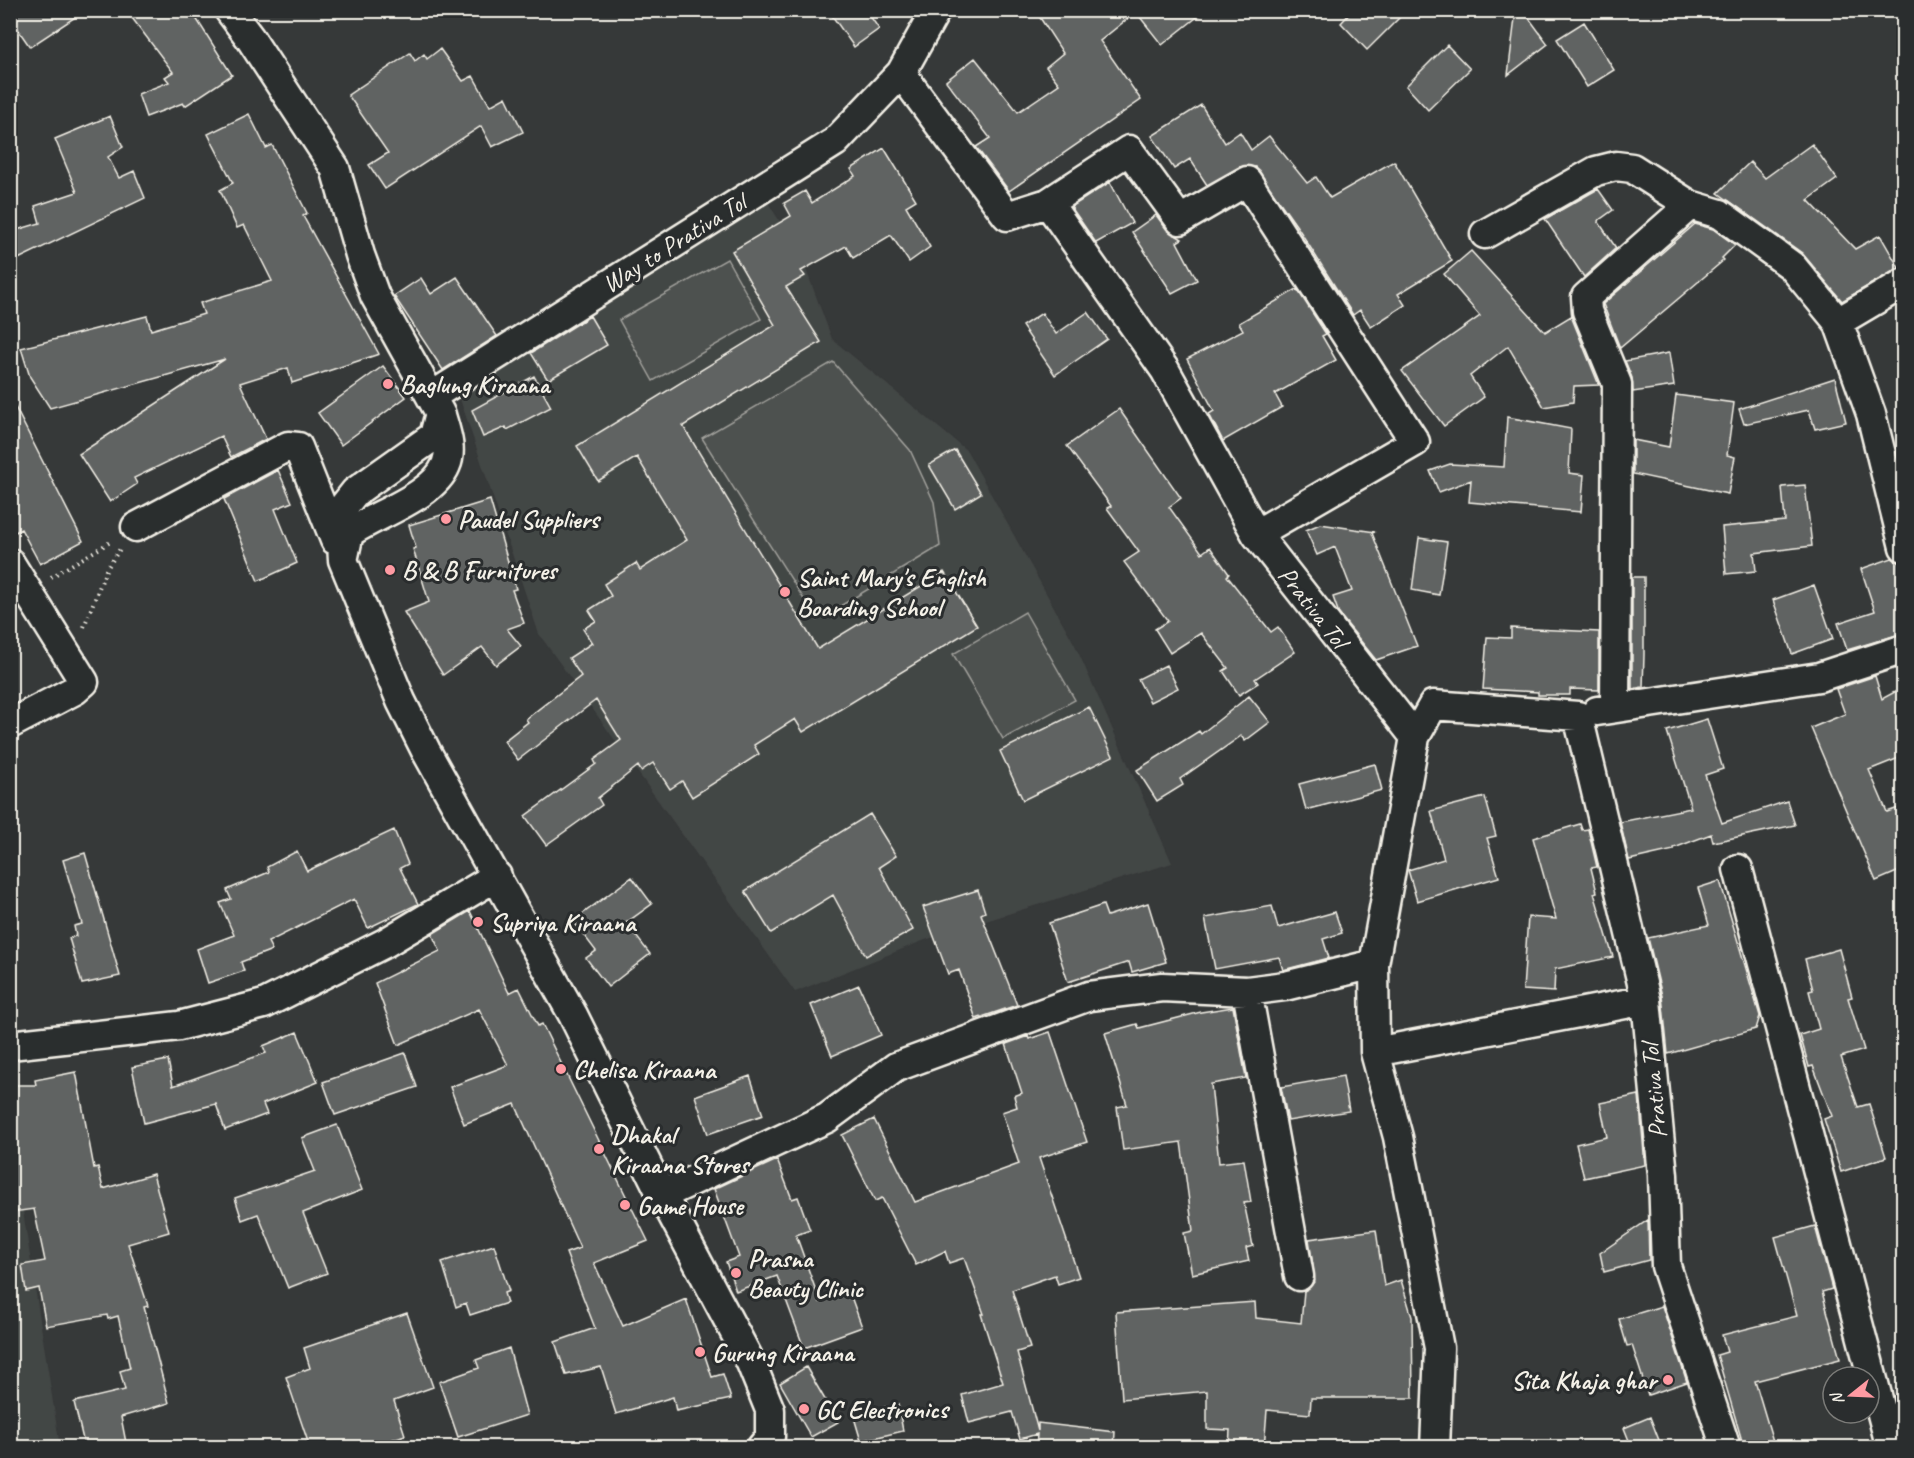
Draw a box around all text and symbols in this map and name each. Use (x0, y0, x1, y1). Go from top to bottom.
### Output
street label: Way to Prativa Tol (596, 183, 756, 300)
place label: Baglung Kiraana (400, 368, 551, 401)
marker: Baglung Kiraana (381, 377, 395, 391)
place label: Paudel Suppliers (458, 503, 602, 536)
marker: Paudel Suppliers (439, 512, 453, 526)
place label: B & B Furnitures (402, 554, 559, 587)
street label: Prativa Tol (1271, 559, 1358, 658)
place label: Saint Mary's English Boarding School (797, 561, 987, 624)
marker: B & B Furnitures (383, 563, 397, 577)
marker: Saint Mary's English Boarding School (778, 585, 792, 599)
place label: Supriya Kiraana (490, 906, 638, 939)
marker: Supriya Kiraana (471, 915, 485, 929)
street label: Prativa Tol (1633, 1038, 1675, 1140)
place label: Chelisa Kiraana (573, 1053, 718, 1086)
marker: Chelisa Kiraana (554, 1062, 568, 1076)
place label: Dhakal Kiraana Stores (611, 1118, 751, 1181)
marker: Dhakal Kiraana Stores (592, 1142, 606, 1156)
place label: Game House (637, 1189, 745, 1222)
marker: Game House (618, 1198, 632, 1212)
place label: Prasna Beauty Clinic (748, 1242, 864, 1305)
marker: Prasna Beauty Clinic (729, 1266, 743, 1280)
place label: Gurung Kiraana (712, 1336, 856, 1369)
marker: Gurung Kiraana (693, 1345, 707, 1359)
place label: Sita Khaja ghar (1511, 1364, 1659, 1397)
north arrow (1821, 1365, 1881, 1425)
marker: Sita Khaja ghar (1661, 1373, 1675, 1387)
text: N (1826, 1389, 1849, 1407)
place label: GC Electronics (816, 1393, 951, 1426)
marker: GC Electronics (797, 1402, 811, 1416)

